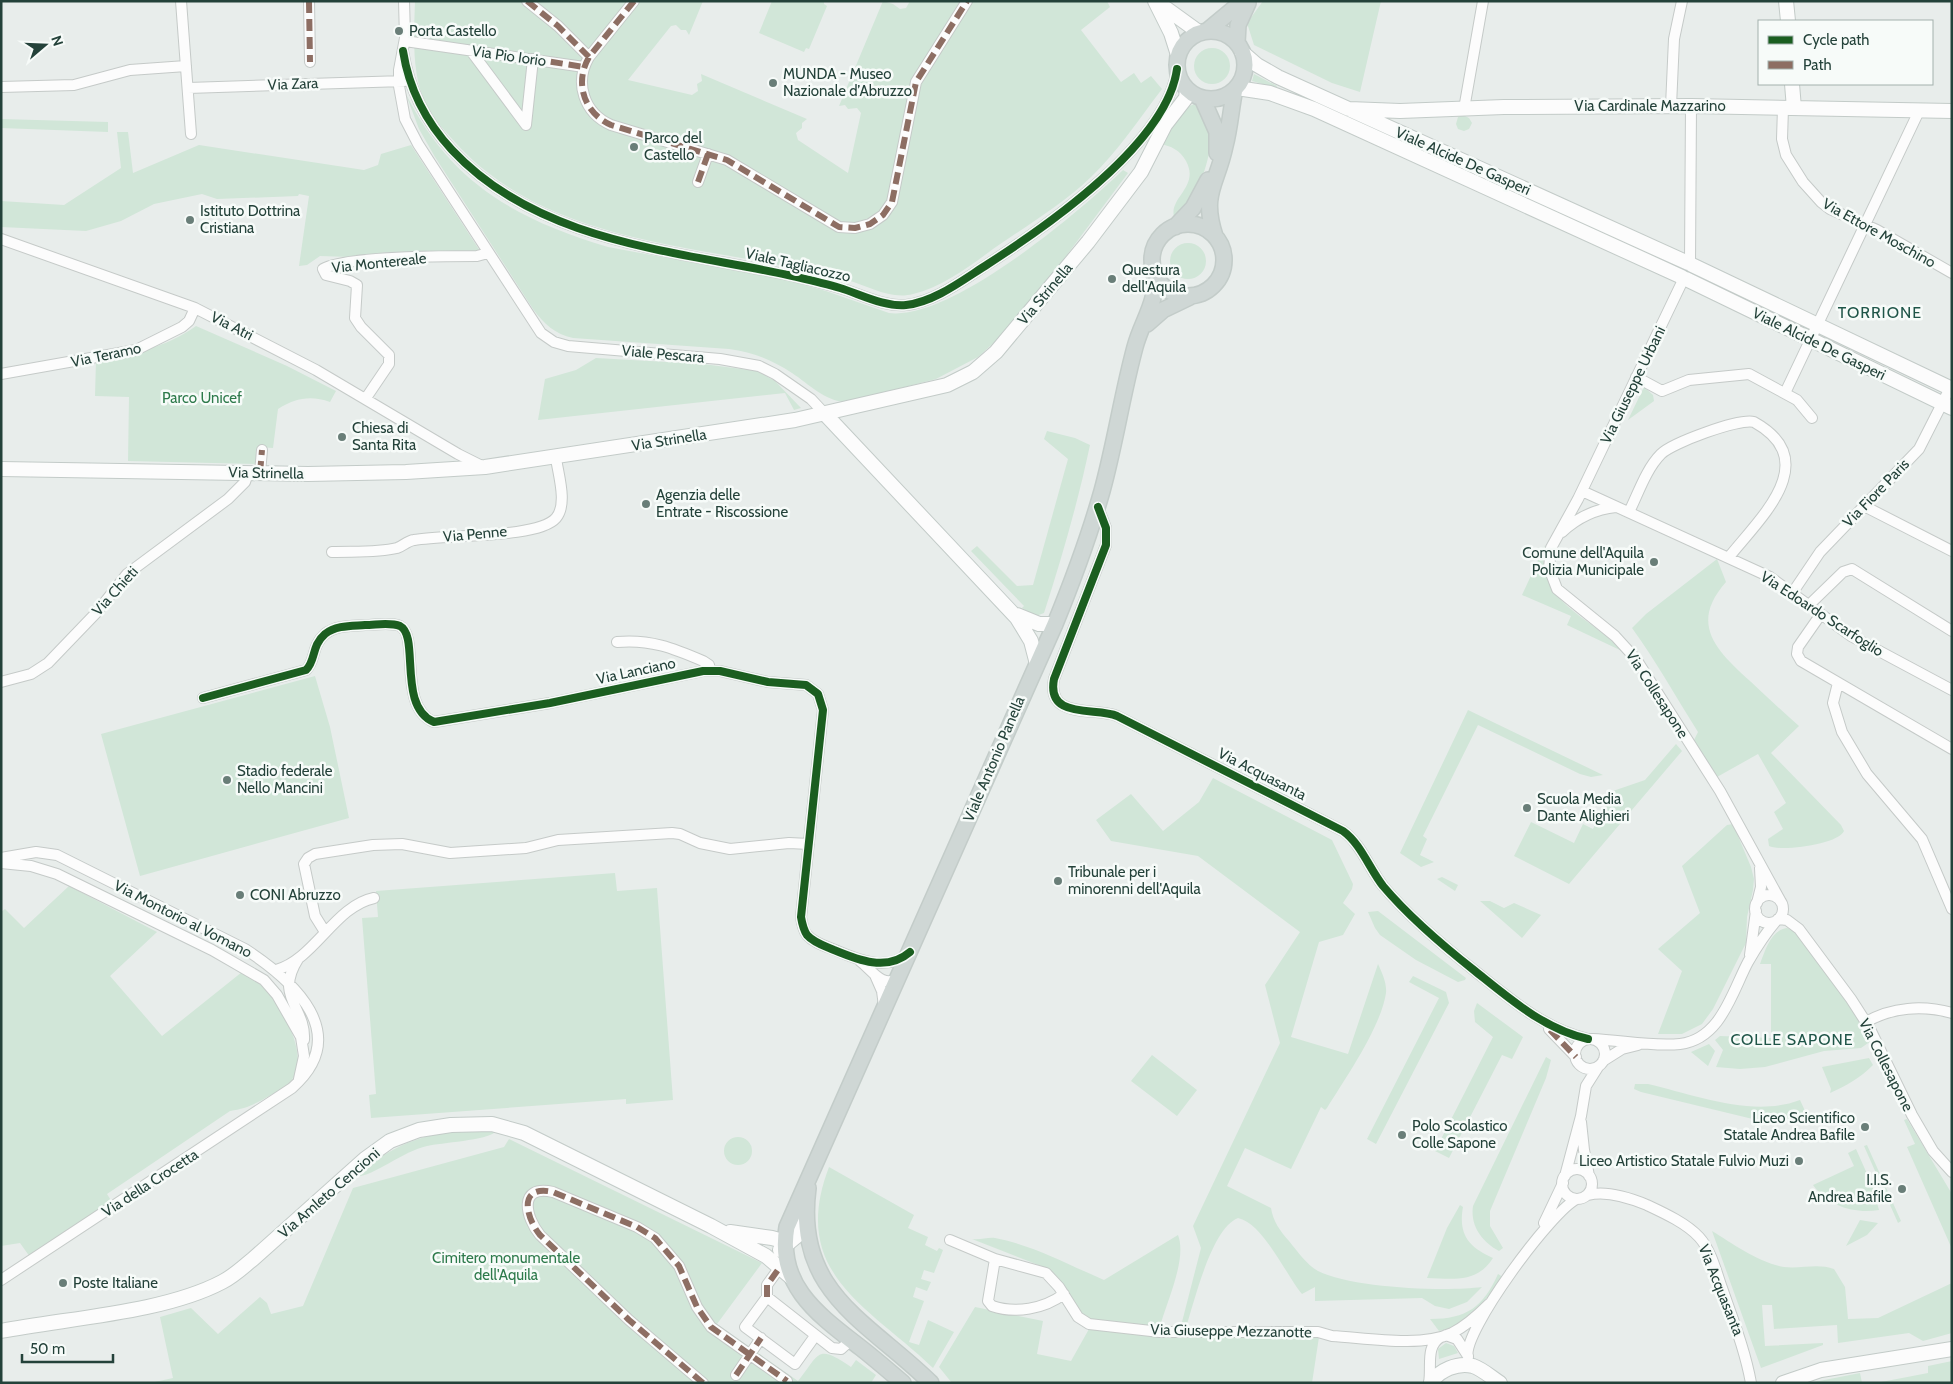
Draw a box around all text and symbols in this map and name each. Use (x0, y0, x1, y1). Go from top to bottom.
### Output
north arrow (20, 20, 70, 70)
legend (1758, 20, 1933, 85)
place label: Porta Castello (409, 22, 497, 40)
marker: Porta Castello (393, 25, 405, 37)
text: Cycle path (1803, 31, 1869, 49)
text: N (47, 33, 67, 48)
street label: Via Pio Iorio (471, 42, 547, 70)
text: Path (1803, 56, 1832, 74)
place label: MUNDA - Museo Nazionale d’Abruzzo (783, 65, 912, 100)
street label: Via Zara (267, 74, 319, 94)
marker: MUNDA - Museo Nazionale d’Abruzzo (767, 77, 779, 89)
street label: Via Cardinale Mazzarino (1574, 97, 1726, 115)
street label: Viale Alcide De Gasperi (1393, 123, 1533, 199)
place label: Parco del Castello (644, 129, 702, 164)
marker: Parco del Castello (628, 141, 640, 153)
street label: Via Ettore Moschino (1819, 194, 1939, 272)
place label: Istituto Dottrina Cristiana (200, 202, 301, 237)
marker: Istituto Dottrina Cristiana (184, 214, 196, 226)
street label: Viale Tagliacozzo (744, 244, 852, 286)
street label: Via Montereale (331, 249, 428, 277)
street label: Via Strinella (1014, 259, 1077, 329)
place label: Questura dell'Aquila (1122, 261, 1187, 296)
marker: Questura dell'Aquila (1106, 273, 1118, 285)
district label: TORRIONE (1838, 303, 1922, 322)
street label: Viale Alcide De Gasperi (1749, 304, 1889, 384)
street label: Via Atri (208, 308, 256, 344)
street label: Via Giuseppe Urbani (1597, 323, 1669, 447)
street label: Via Teramo (69, 339, 143, 371)
street label: Viale Pescara (621, 341, 706, 367)
park label: Parco Unicef (162, 389, 242, 407)
place label: Chiesa di Santa Rita (352, 419, 417, 454)
street label: Via Strinella (630, 425, 708, 455)
marker: Chiesa di Santa Rita (336, 431, 348, 443)
street label: Via Fiore Paris (1839, 455, 1913, 531)
street label: Via Strinella (228, 463, 305, 483)
place label: Agenzia delle Entrate - Riscossione (656, 486, 788, 521)
marker: Agenzia delle Entrate - Riscossione (640, 498, 652, 510)
street label: Via Penne (442, 522, 508, 546)
place label: Comune dell'Aquila Polizia Municipale (1522, 544, 1645, 579)
marker: Comune dell'Aquila Polizia Municipale (1648, 556, 1660, 568)
street label: Via Chieti (88, 563, 142, 619)
street label: Via Edoardo Scarfoglio (1757, 568, 1887, 660)
street label: Via Collesapone (1622, 646, 1692, 742)
street label: Via Lanciano (595, 654, 677, 688)
street label: Viale Antonio Panella (959, 693, 1029, 824)
street label: Via Acquasanta (1215, 744, 1310, 804)
place label: Stadio federale Nello Mancini (237, 762, 333, 797)
marker: Stadio federale Nello Mancini (221, 774, 233, 786)
place label: Scuola Media Dante Alighieri (1537, 790, 1630, 825)
marker: Scuola Media Dante Alighieri (1521, 802, 1533, 814)
place label: Tribunale per i minorenni dell'Aquila (1068, 863, 1201, 898)
marker: Tribunale per i minorenni dell'Aquila (1052, 875, 1064, 887)
street label: Via Montorio al Vomano (111, 876, 255, 962)
place label: CONI Abruzzo (250, 886, 341, 904)
marker: CONI Abruzzo (234, 889, 246, 901)
street label: Via Collesapone (1855, 1016, 1917, 1115)
district label: COLLE SAPONE (1730, 1030, 1854, 1049)
place label: Liceo Scientifico Statale Andrea Bafile (1723, 1109, 1855, 1144)
place label: Polo Scolastico Colle Sapone (1412, 1117, 1508, 1152)
marker: Liceo Scientifico Statale Andrea Bafile (1859, 1121, 1871, 1133)
marker: Polo Scolastico Colle Sapone (1396, 1129, 1408, 1141)
street label: Via Amleto Cencioni (275, 1144, 383, 1242)
street label: Via della Crocetta (99, 1145, 202, 1221)
place label: Liceo Artistico Statale Fulvio Muzi (1579, 1152, 1789, 1170)
marker: Liceo Artistico Statale Fulvio Muzi (1793, 1155, 1805, 1167)
place label: I.I.S. Andrea Bafile (1808, 1171, 1892, 1206)
marker: I.I.S. Andrea Bafile (1896, 1183, 1908, 1195)
street label: Via Acquasanta (1695, 1242, 1748, 1339)
park label: Cimitero monumentale dell'Aquila (432, 1249, 580, 1284)
place label: Poste Italiane (73, 1274, 158, 1292)
marker: Poste Italiane (57, 1277, 69, 1289)
street label: Via Giuseppe Mezzanotte (1150, 1321, 1312, 1341)
scale bar (22, 1332, 114, 1364)
text: 50 m (30, 1340, 65, 1358)

